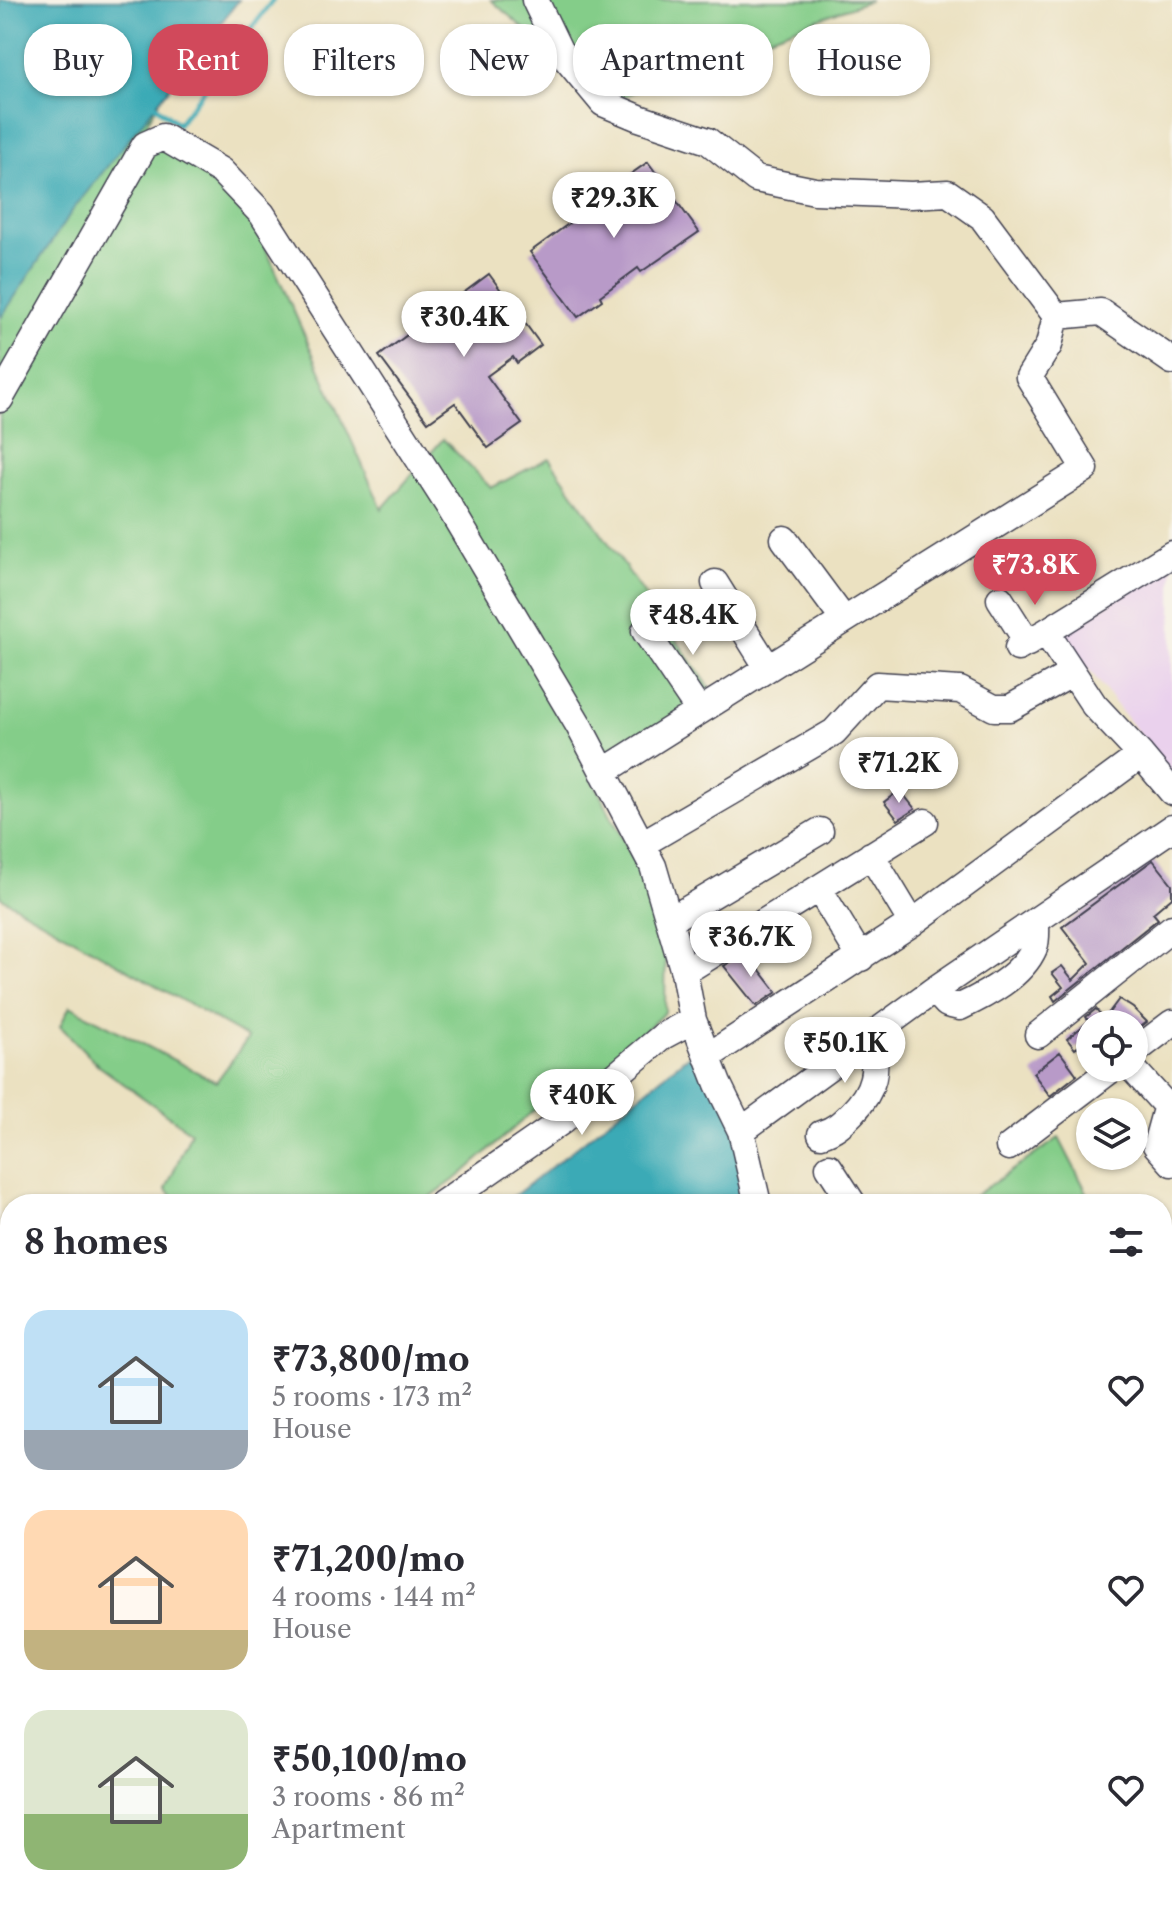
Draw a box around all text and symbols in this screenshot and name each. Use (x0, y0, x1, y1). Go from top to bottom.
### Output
chip: Buy (24, 24, 132, 96)
chip: Rent (148, 24, 268, 96)
chip: Filters (284, 24, 424, 96)
chip: New (440, 24, 557, 96)
chip: Apartment (573, 24, 773, 96)
chip: House (789, 24, 930, 96)
pin: ₹29.3K (549, 172, 679, 240)
text: ₹29.3K (570, 182, 658, 214)
pin: ₹30.4K (399, 291, 529, 359)
text: ₹30.4K (419, 301, 509, 333)
pin: ₹73.8K (970, 539, 1100, 607)
text: ₹73.8K (991, 549, 1079, 581)
pin: ₹48.4K (628, 589, 758, 657)
text: ₹48.4K (648, 599, 738, 631)
pin: ₹71.2K (834, 737, 964, 805)
text: ₹71.2K (857, 747, 941, 779)
pin: ₹36.7K (686, 911, 816, 979)
text: ₹36.7K (708, 921, 794, 953)
map controls (1076, 1010, 1148, 1170)
button: locate (1076, 1010, 1148, 1082)
pin: ₹50.1K (780, 1017, 910, 1085)
text: ₹50.1K (802, 1027, 888, 1059)
pin: ₹40K (535, 1069, 629, 1137)
text: ₹40K (548, 1079, 616, 1111)
button: layers (1076, 1098, 1148, 1170)
icon: filters (1104, 1220, 1148, 1264)
text: 8 homes (24, 1221, 168, 1263)
text: ₹73,800/mo (272, 1338, 470, 1380)
icon: home (88, 1342, 184, 1438)
icon: heart (1104, 1368, 1148, 1412)
text: 5 rooms · 173 m² (272, 1381, 472, 1413)
text: House (272, 1413, 352, 1445)
text: ₹71,200/mo (272, 1538, 465, 1580)
icon: home (88, 1542, 184, 1638)
icon: heart (1104, 1568, 1148, 1612)
text: 4 rooms · 144 m² (272, 1581, 476, 1613)
text: House (272, 1613, 352, 1645)
text: ₹50,100/mo (272, 1738, 467, 1780)
icon: home (88, 1742, 184, 1838)
icon: heart (1104, 1768, 1148, 1812)
text: 3 rooms · 86 m² (272, 1781, 465, 1813)
text: Apartment (272, 1813, 405, 1845)

